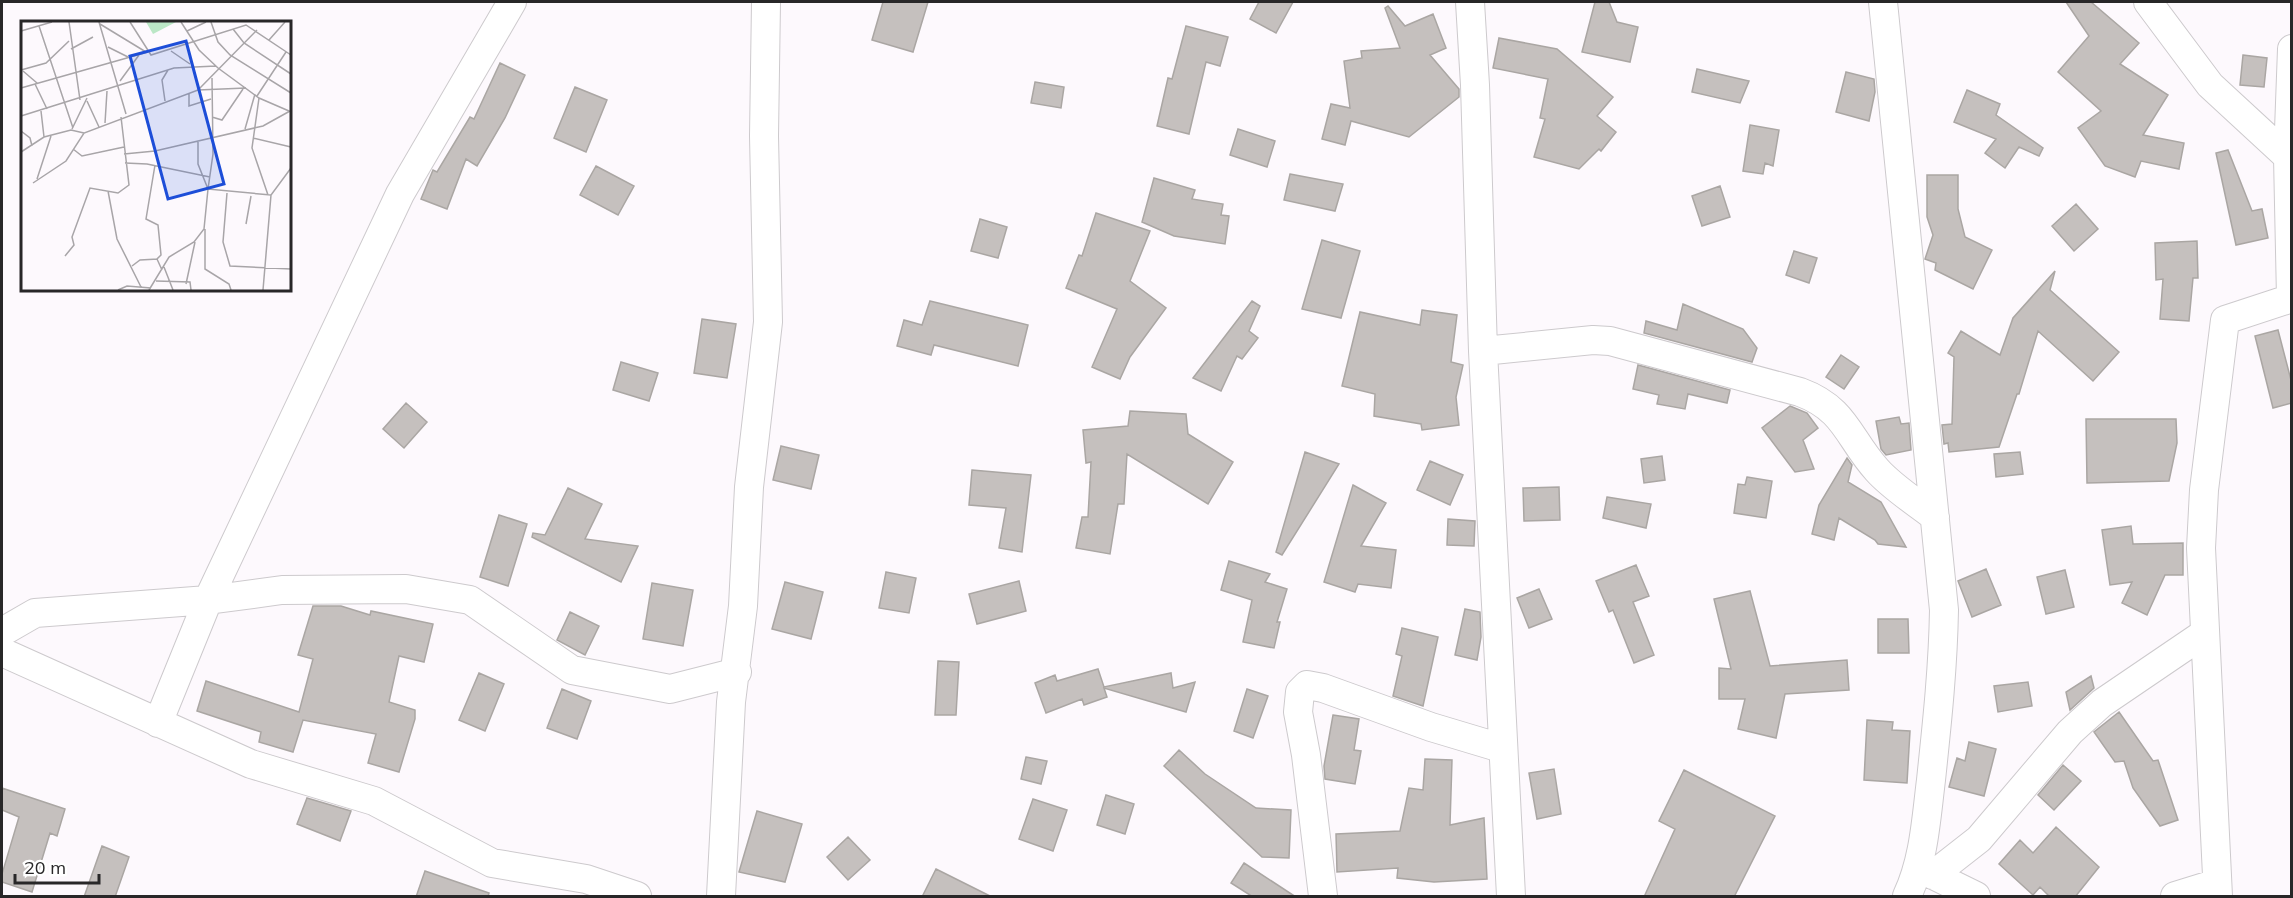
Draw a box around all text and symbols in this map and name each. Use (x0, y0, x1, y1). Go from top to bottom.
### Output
inset map (21, 21, 291, 291)
scale bar (15, 847, 99, 885)
text: 20 m (24, 856, 66, 879)

